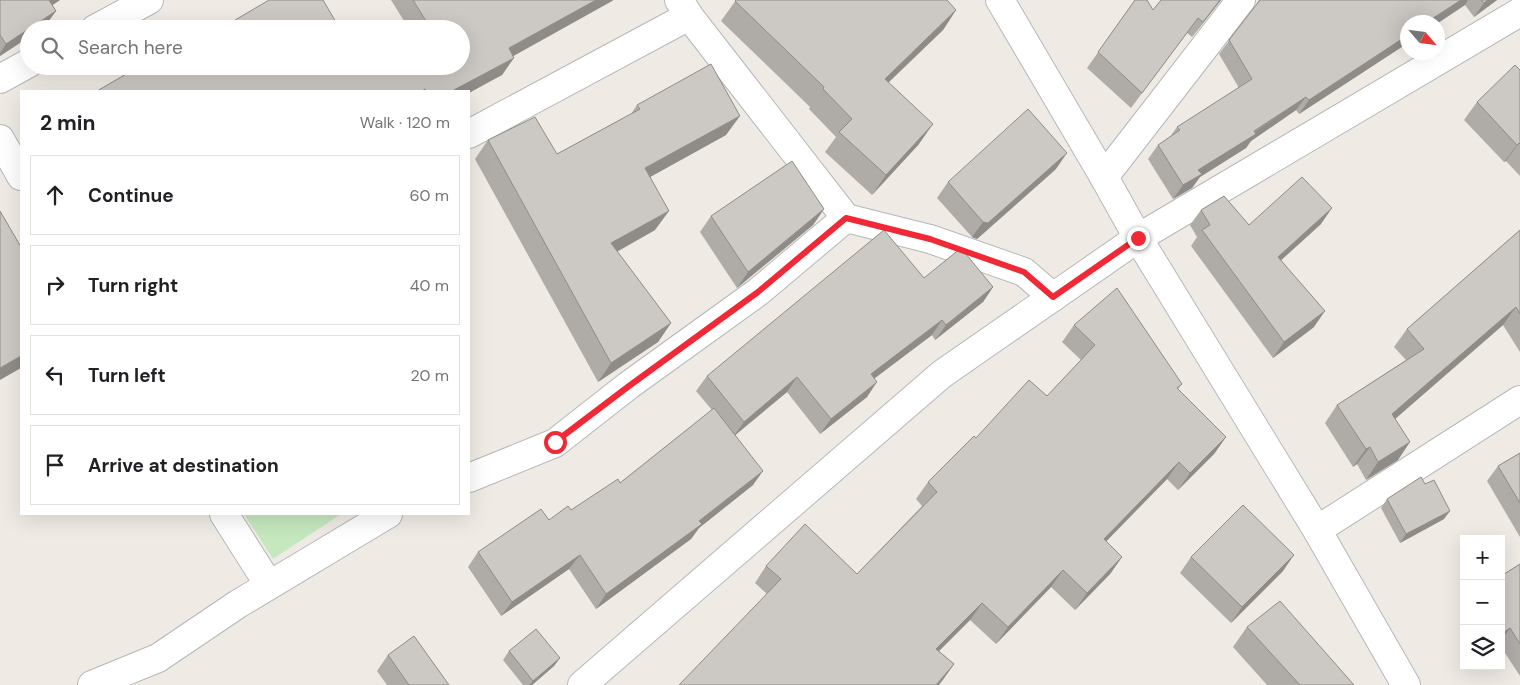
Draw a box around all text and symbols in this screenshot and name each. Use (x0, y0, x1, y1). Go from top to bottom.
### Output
north arrow (1400, 15, 1445, 60)
search box (20, 20, 470, 75)
icon: search (38, 34, 66, 62)
text: Search here (78, 35, 183, 60)
text: 2 min (40, 109, 96, 137)
text: Walk · 120 m (360, 112, 450, 133)
icon: ahead (41, 181, 69, 209)
text: Continue (88, 183, 174, 208)
text: 60 m (409, 185, 449, 206)
route end (1127, 227, 1150, 250)
icon: right (41, 271, 69, 299)
text: Turn right (88, 273, 178, 298)
text: 40 m (410, 275, 449, 296)
icon: left (41, 361, 69, 389)
text: Turn left (88, 363, 166, 388)
text: 20 m (410, 365, 449, 386)
route start (544, 431, 567, 454)
icon: arrive (41, 451, 69, 479)
text: Arrive at destination (88, 453, 279, 478)
map controls (1460, 535, 1505, 670)
button: + (1460, 535, 1505, 580)
button: − (1460, 580, 1505, 625)
button: layers (1460, 625, 1505, 670)

